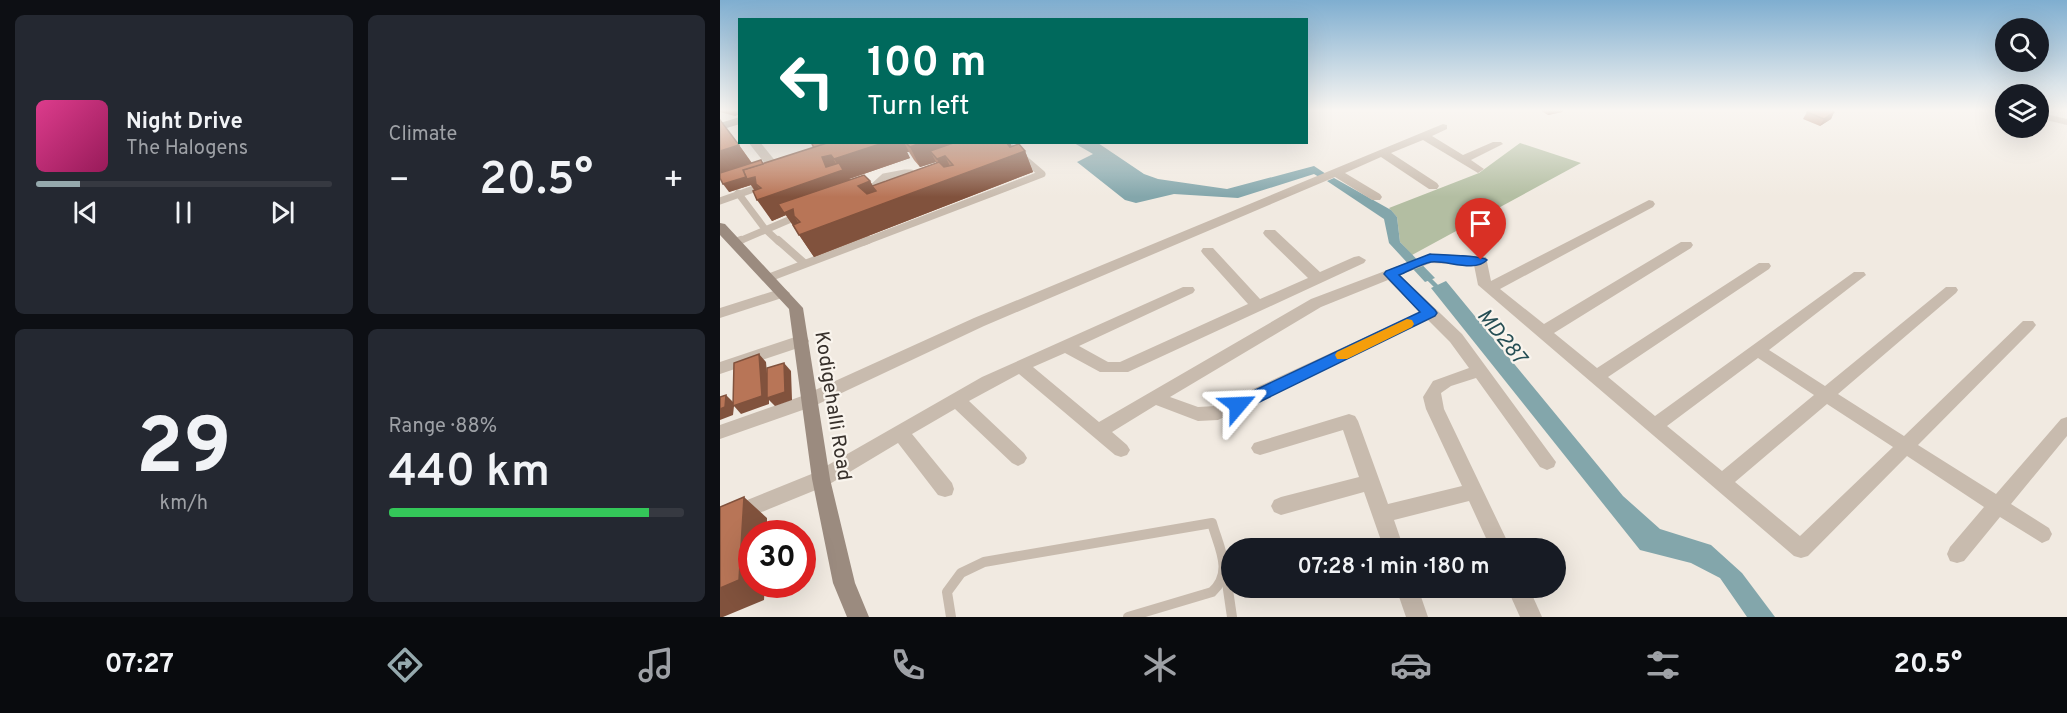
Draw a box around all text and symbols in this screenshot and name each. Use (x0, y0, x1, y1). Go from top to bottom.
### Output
map controls (1995, 18, 2049, 138)
button: search (1995, 18, 2049, 72)
text: 100 m (867, 38, 986, 91)
icon: left (768, 42, 846, 120)
button: layers (1995, 84, 2049, 138)
text: Turn left (867, 90, 969, 124)
text: Night Drive (126, 109, 243, 136)
text: Climate (389, 122, 457, 148)
text: The Halogens (126, 136, 248, 162)
text: 20.5° (479, 153, 593, 210)
text: − (389, 161, 410, 203)
text: + (663, 161, 684, 203)
icon: previous (69, 196, 102, 229)
icon: pause (167, 196, 200, 229)
icon: next (266, 196, 299, 229)
pin (1455, 198, 1506, 260)
icon: arrive (1464, 207, 1497, 240)
water label: MD287 (1470, 304, 1533, 373)
street label: Kodigehalli Road (807, 329, 857, 483)
position arrow (1206, 373, 1270, 437)
text: 29 (136, 402, 232, 501)
text: Range · 88% (389, 414, 497, 440)
text: 440 km (389, 445, 550, 502)
text: km/h (159, 491, 208, 517)
speed limit sign: 30 (738, 520, 816, 598)
text: 07:28 · 1 min · 180 m (1298, 554, 1489, 581)
icon: directions (384, 644, 426, 686)
icon: music (635, 644, 677, 686)
icon: phone (887, 644, 929, 686)
icon: climate (1139, 644, 1181, 686)
icon: car (1390, 644, 1432, 686)
icon: filters (1642, 644, 1684, 686)
text: 07:27 (105, 648, 174, 682)
text: 20.5° (1894, 648, 1962, 682)

